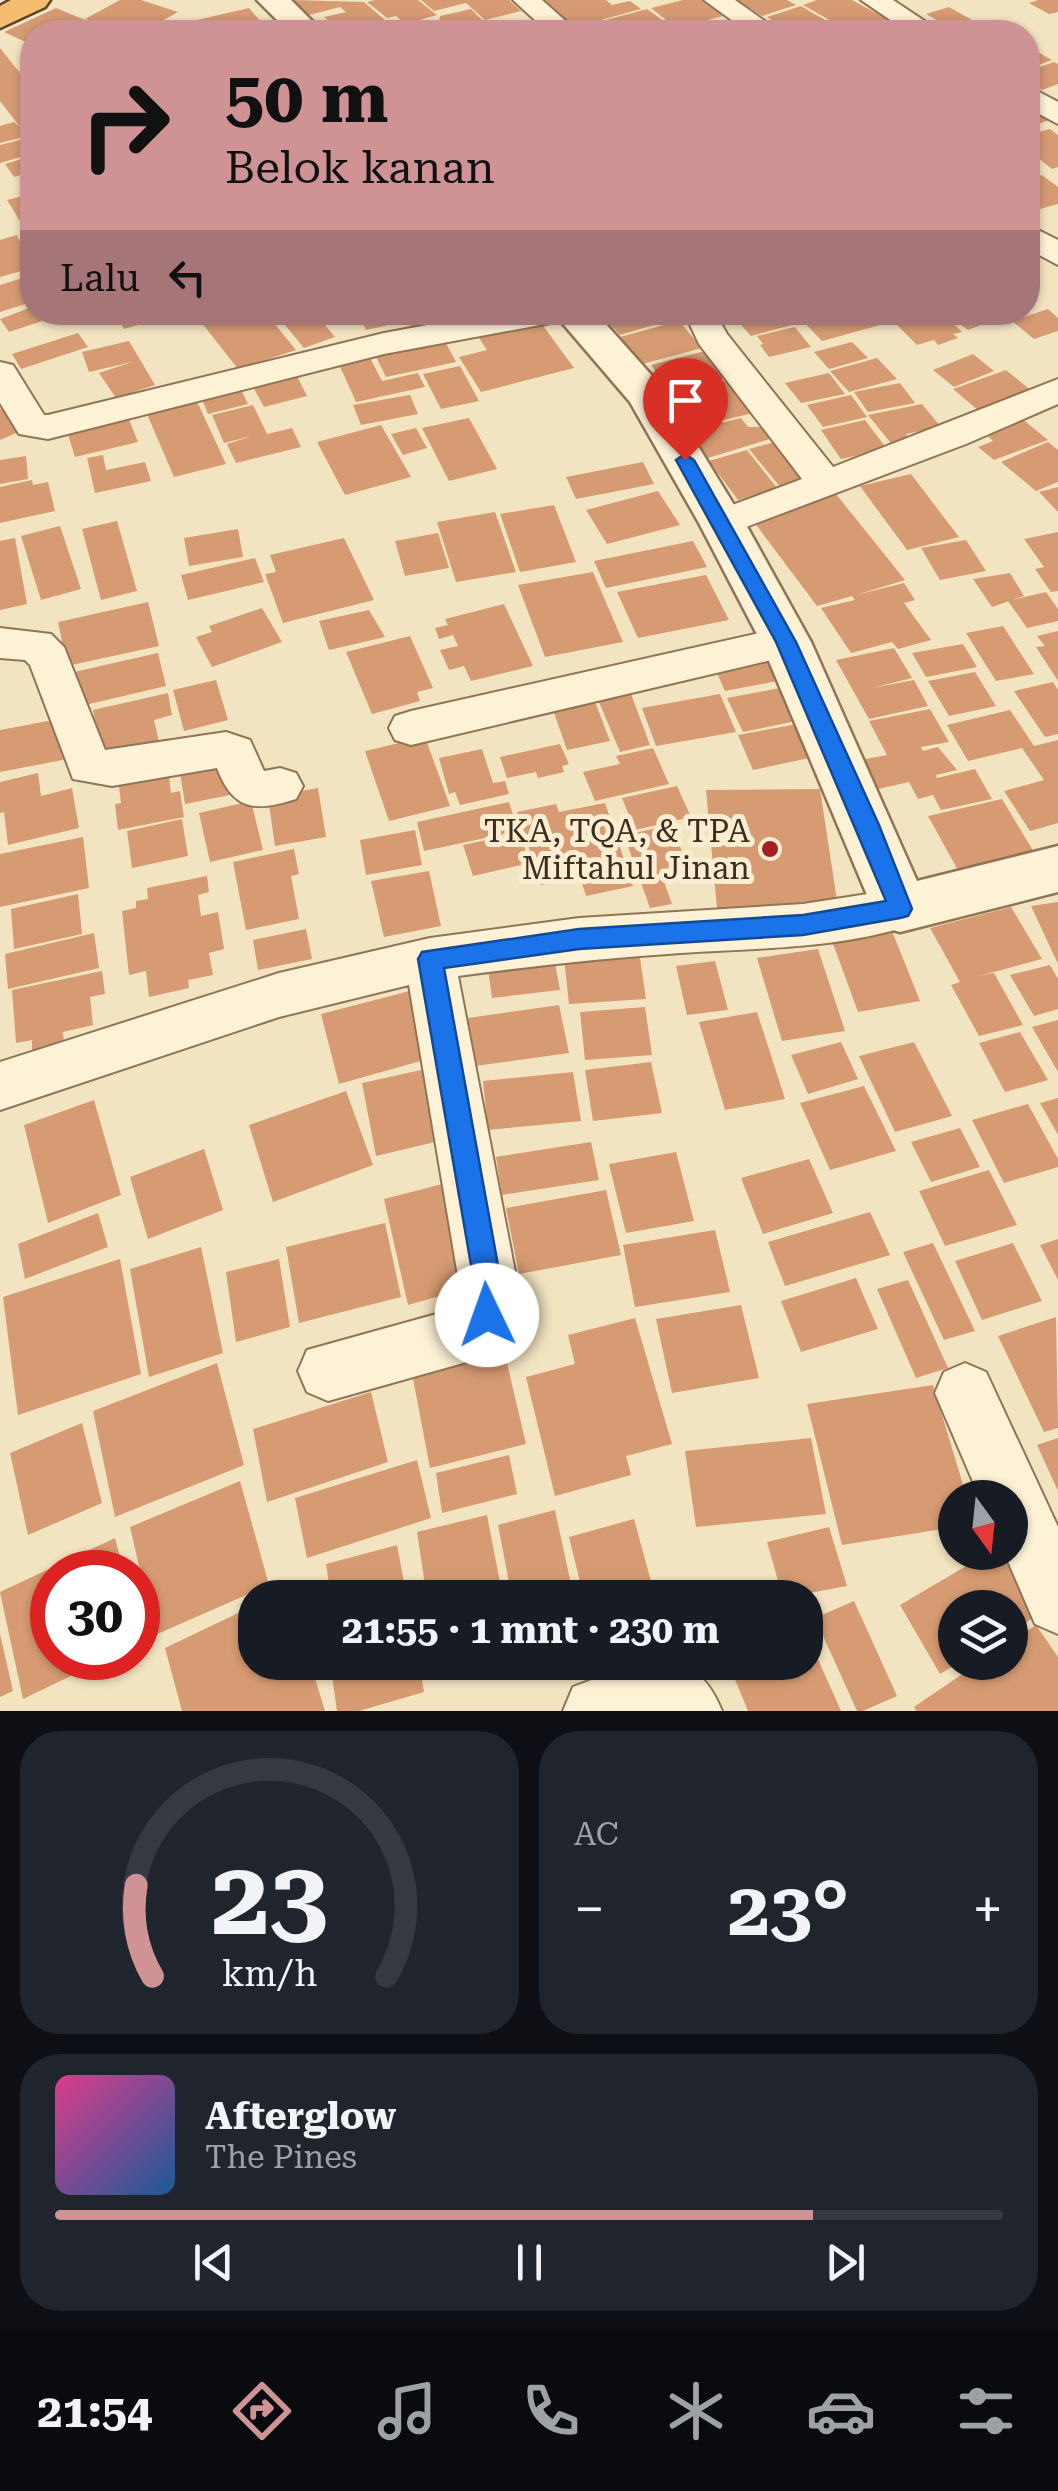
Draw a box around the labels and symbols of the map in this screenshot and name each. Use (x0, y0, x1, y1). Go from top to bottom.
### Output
pin (643, 358, 728, 461)
place label: TKA, TQA, & TPA Miftahul Jinan (484, 812, 751, 887)
marker: TKA, TQA, & TPA Miftahul Jinan (759, 838, 781, 860)
position arrow (435, 1263, 539, 1367)
north arrow (938, 1480, 1028, 1570)
speed limit sign: 30 (30, 1550, 160, 1680)

